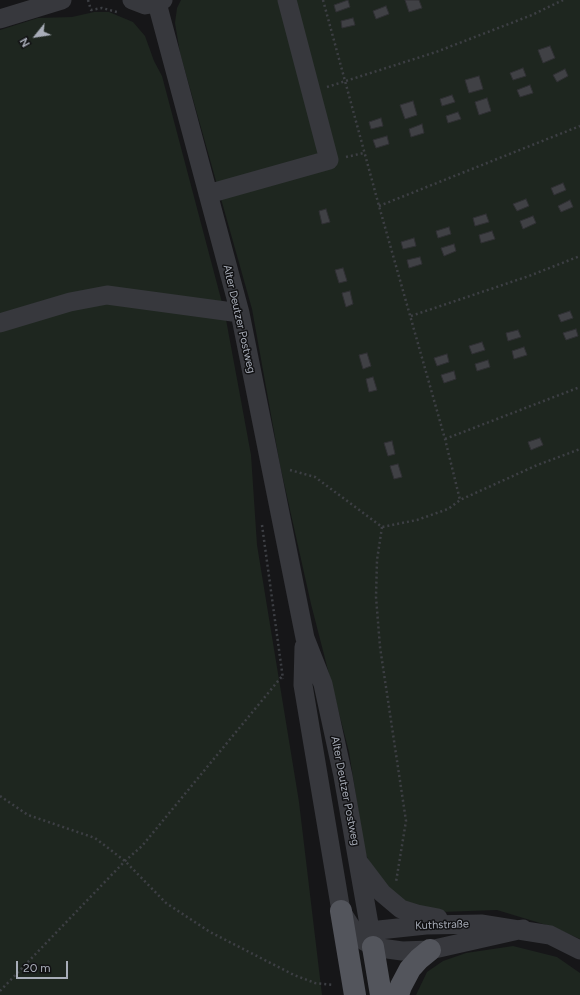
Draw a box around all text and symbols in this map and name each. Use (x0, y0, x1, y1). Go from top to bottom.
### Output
north arrow (16, 16, 56, 56)
text: N (17, 35, 33, 49)
street label: Alter Deutzer Postweg (220, 263, 258, 375)
street label: Alter Deutzer Postweg (328, 735, 362, 847)
street label: Kuthstraße (415, 917, 469, 933)
scale bar (18, 953, 70, 979)
text: 20 m (23, 961, 51, 975)

